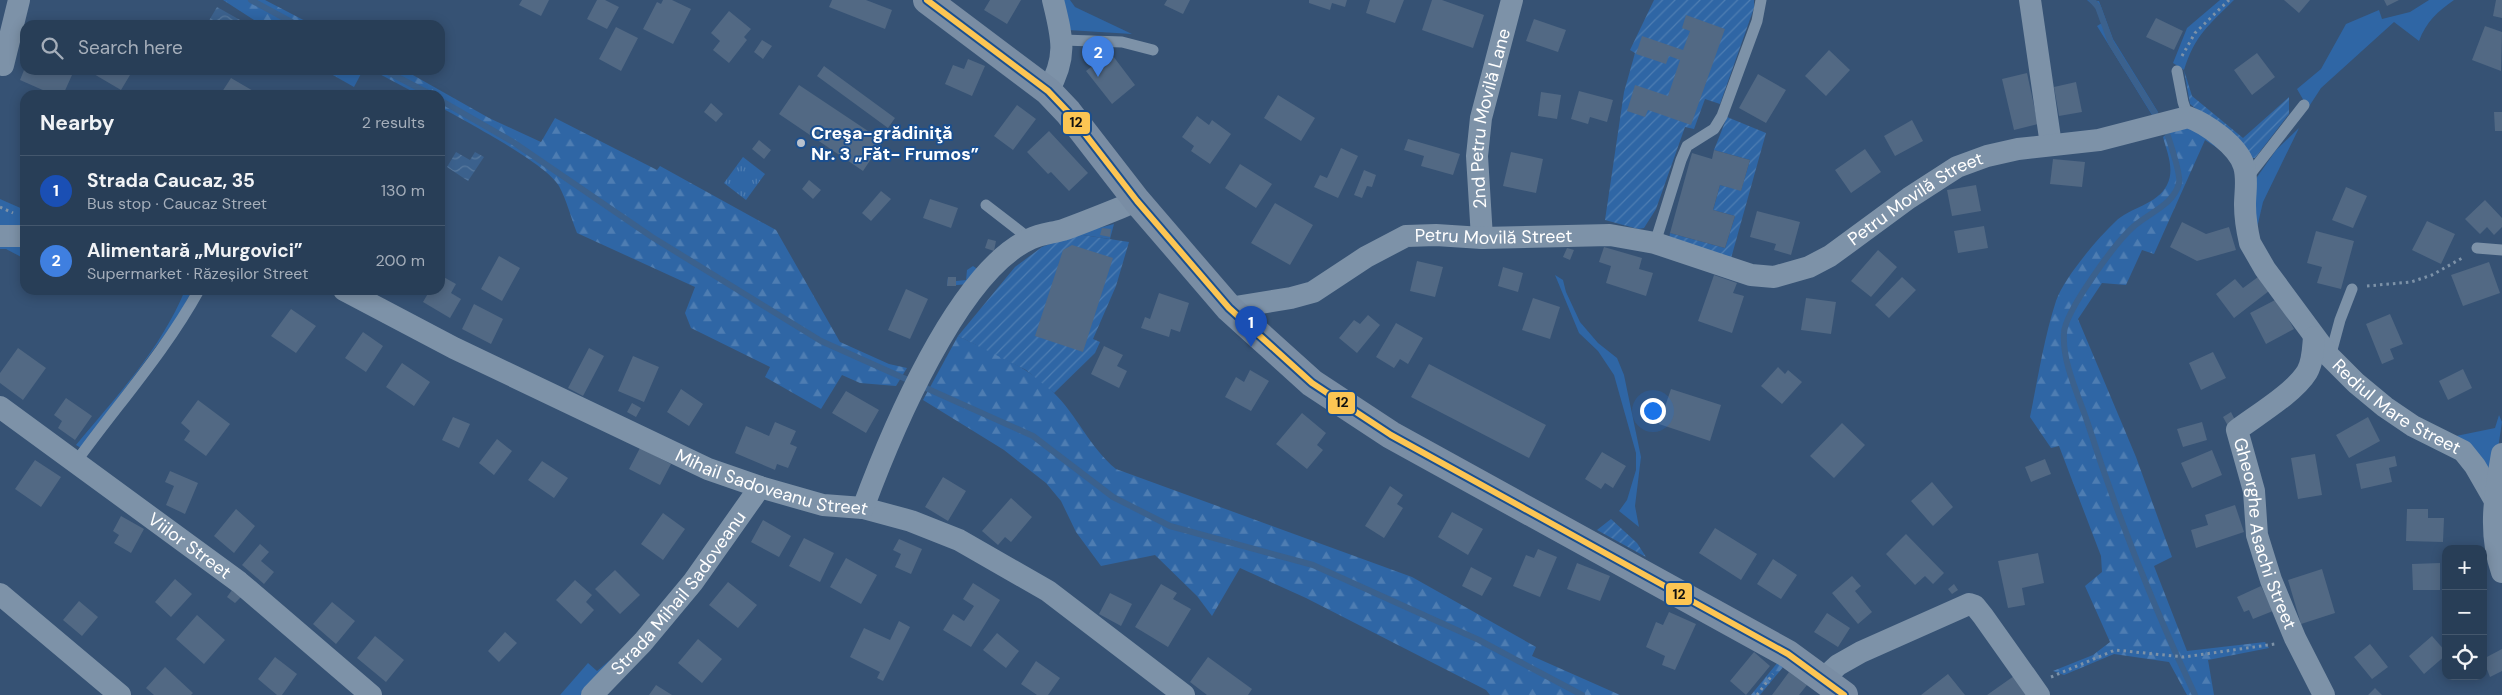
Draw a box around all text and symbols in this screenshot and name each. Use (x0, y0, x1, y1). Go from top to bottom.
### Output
search box (20, 20, 445, 75)
street label: 2nd Petru Movilă Lane (1465, 26, 1516, 209)
icon: search (38, 34, 66, 62)
text: Search here (78, 35, 183, 60)
pin: 2 (1082, 36, 1114, 77)
text: Nearby (40, 109, 114, 137)
line badge: 12 (1062, 111, 1091, 135)
text: 2 results (362, 112, 425, 133)
text: 12 (1069, 113, 1083, 131)
place label: Creşa-grădiniţă Nr. 3 „Făt- Frumos” (811, 121, 979, 166)
marker: Creşa-grădiniţă Nr. 3 „Făt- Frumos” (795, 137, 807, 149)
street label: Petru Movilă Street (1843, 146, 1987, 251)
text: Strada Caucaz, 35 (87, 168, 255, 193)
text: 1 (53, 180, 59, 201)
text: 130 m (381, 180, 425, 201)
text: Bus stop · Caucaz Street (87, 193, 267, 214)
street label: Petru Movilă Street (1415, 223, 1573, 250)
text: Alimentară „Murgovici” (87, 238, 303, 263)
text: 2 (51, 250, 61, 271)
text: 200 m (376, 250, 425, 271)
text: Supermarket · Răzeșilor Street (87, 263, 308, 284)
pin: 1 (1235, 306, 1267, 347)
street label: Rediul Mare Street (2327, 354, 2465, 460)
line badge: 12 (1327, 391, 1356, 415)
text: 12 (1335, 393, 1349, 411)
your location (1640, 398, 1666, 424)
street label: Gheorghe Asachi Street (2228, 435, 2302, 633)
street label: Mihail Sadoveanu Street (671, 443, 871, 521)
street label: Strada Mihail Sadoveanu (605, 506, 751, 680)
street label: Viilor Street (143, 507, 236, 584)
map controls (2442, 545, 2487, 680)
button: + (2442, 545, 2487, 590)
line badge: 12 (1665, 582, 1693, 606)
text: 12 (1672, 585, 1686, 603)
button: − (2442, 590, 2487, 635)
button: locate (2442, 635, 2487, 680)

